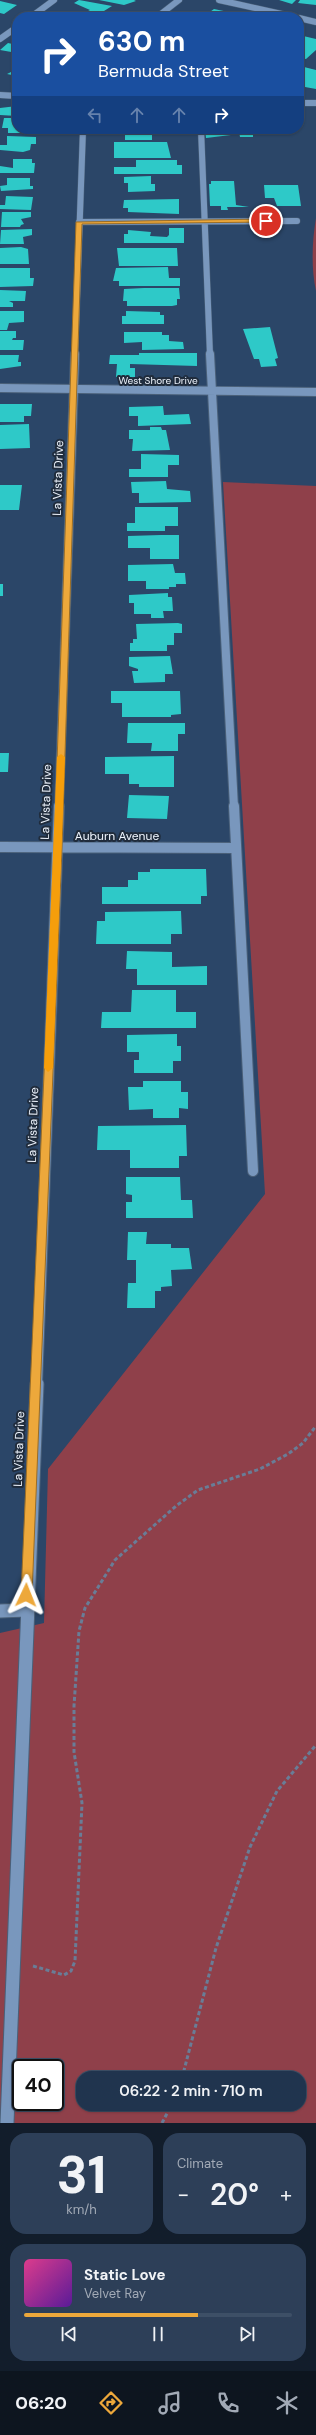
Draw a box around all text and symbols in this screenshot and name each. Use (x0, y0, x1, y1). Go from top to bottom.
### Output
text: 630 m (98, 23, 185, 60)
icon: right (32, 28, 84, 80)
text: Bermuda Street (98, 59, 229, 83)
icon: left (84, 104, 106, 126)
icon: ahead (126, 104, 148, 126)
icon: ahead (168, 104, 190, 126)
icon: right (210, 104, 232, 126)
pin (249, 204, 283, 238)
icon: arrive (255, 210, 277, 232)
street label: West Shore Drive (118, 374, 198, 387)
street label: La Vista Drive (49, 440, 67, 516)
street label: La Vista Drive (37, 764, 55, 840)
street label: Auburn Avenue (75, 828, 159, 844)
street label: La Vista Drive (24, 1087, 42, 1163)
street label: La Vista Drive (10, 1411, 28, 1487)
position arrow (5, 1574, 47, 1616)
speed limit sign: 40 (12, 2059, 64, 2111)
text: 06:22 · 2 min · 710 m (119, 2081, 263, 2101)
text: 31 (57, 2141, 106, 2209)
text: Climate (177, 2155, 223, 2172)
text: 20° (210, 2175, 259, 2214)
text: − (177, 2180, 189, 2209)
text: + (280, 2180, 292, 2209)
text: km/h (66, 2201, 97, 2218)
text: Static Love (84, 2265, 165, 2285)
text: Velvet Ray (84, 2285, 146, 2302)
icon: previous (58, 2323, 80, 2345)
icon: pause (147, 2323, 169, 2345)
icon: next (236, 2323, 258, 2345)
icon: directions (97, 2389, 125, 2417)
icon: music (156, 2389, 184, 2417)
icon: phone (214, 2389, 242, 2417)
icon: climate (273, 2389, 301, 2417)
text: 06:20 (15, 2391, 67, 2415)

